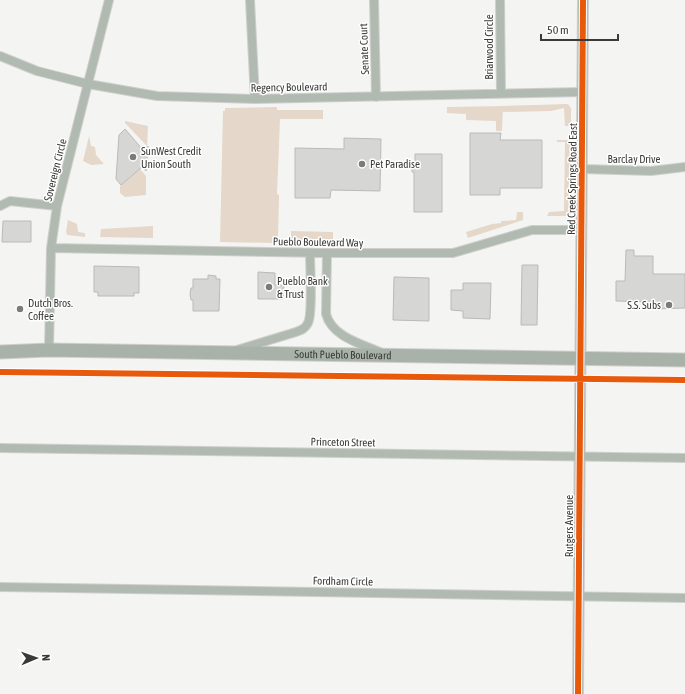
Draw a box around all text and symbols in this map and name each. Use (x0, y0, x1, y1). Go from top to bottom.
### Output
street label: Briarwood Circle (483, 14, 495, 80)
scale bar (541, 16, 618, 42)
street label: Senate Court (357, 23, 371, 75)
text: 50 m (547, 23, 569, 37)
street label: Regency Boulevard (250, 80, 328, 94)
street label: Red Creek Springs Road East (565, 123, 579, 235)
street label: Sovereign Circle (41, 137, 69, 203)
place label: SunWest Credit Union South (141, 145, 202, 170)
marker: SunWest Credit Union South (128, 152, 138, 162)
street label: Barclay Drive (607, 153, 661, 165)
place label: Pet Paradise (370, 158, 420, 170)
marker: Pet Paradise (357, 159, 367, 169)
street label: Pueblo Boulevard Way (273, 235, 364, 249)
place label: Pueblo Bank & Trust (277, 275, 328, 300)
marker: Pueblo Bank & Trust (264, 282, 274, 292)
place label: Dutch Bros. Coffee (28, 297, 73, 322)
place label: S.S. Subs (627, 299, 661, 311)
marker: S.S. Subs (664, 300, 674, 310)
marker: Dutch Bros. Coffee (15, 304, 25, 314)
street label: South Pueblo Boulevard (294, 348, 392, 361)
street label: Princeton Street (311, 435, 375, 449)
street label: Rutgers Avenue (563, 495, 575, 557)
street label: Fordham Circle (313, 574, 373, 588)
north arrow (16, 638, 56, 678)
text: N (40, 654, 52, 661)

